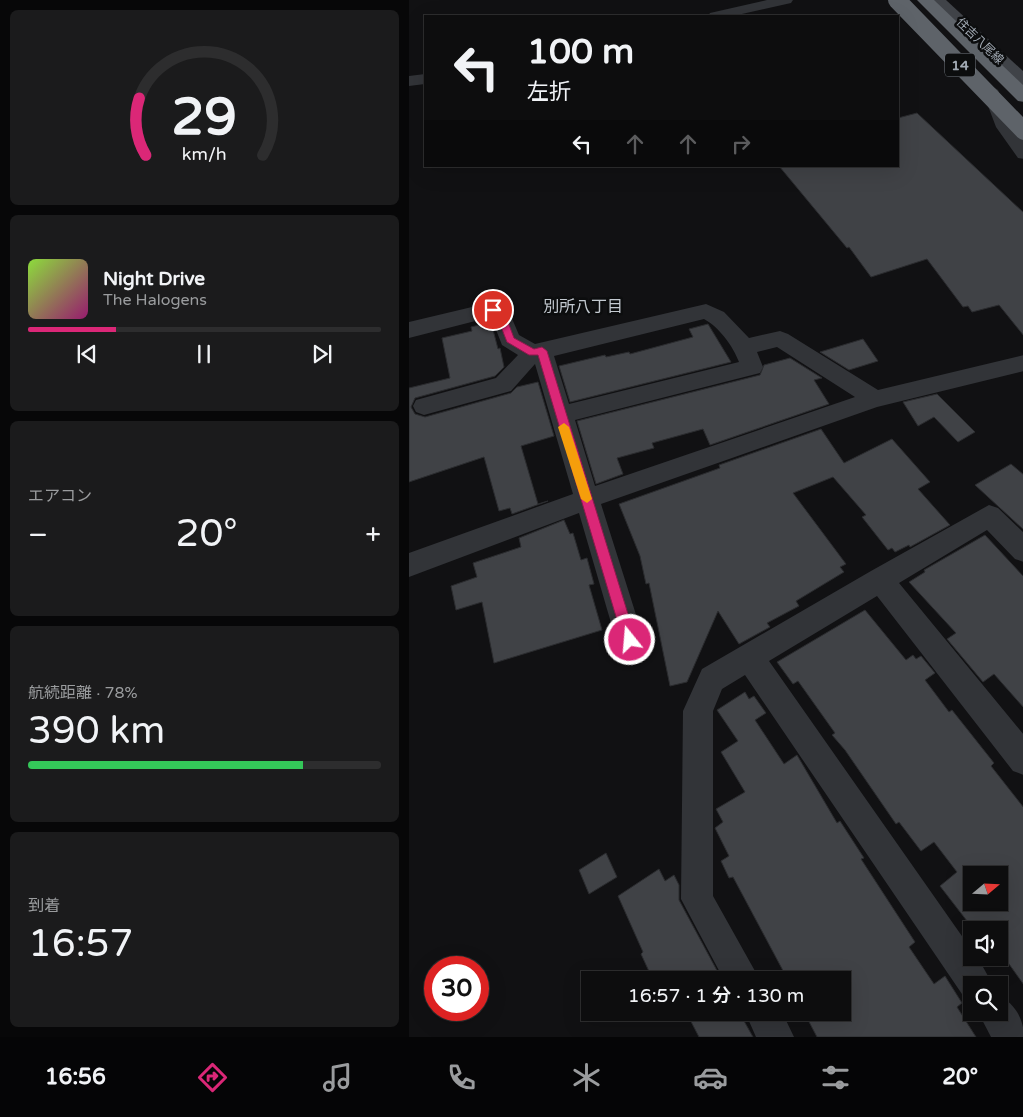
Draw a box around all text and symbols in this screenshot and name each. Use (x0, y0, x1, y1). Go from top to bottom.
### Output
street label: 住吉八尾線 (954, 15, 1006, 67)
text: 100 m (527, 31, 634, 73)
icon: left (444, 35, 509, 100)
road number: 14 (945, 54, 975, 76)
text: 左折 (527, 79, 571, 105)
text: 29 (172, 86, 237, 149)
icon: left (568, 130, 596, 158)
icon: ahead (621, 130, 649, 158)
icon: ahead (674, 130, 702, 158)
icon: right (727, 130, 755, 158)
text: km/h (182, 144, 227, 165)
text: Night Drive (103, 268, 205, 290)
pin (472, 289, 514, 331)
text: The Halogens (103, 290, 207, 310)
icon: arrive (479, 296, 507, 324)
district label: 別所八丁目 (543, 297, 623, 317)
icon: previous (73, 340, 101, 368)
icon: pause (190, 340, 218, 368)
icon: next (308, 340, 336, 368)
text: エアコン (28, 486, 92, 506)
text: 20° (176, 511, 238, 557)
text: − (28, 518, 48, 552)
text: + (365, 518, 381, 552)
position arrow (603, 613, 655, 665)
text: 航続距離 · 78% (28, 683, 138, 703)
text: 390 km (28, 708, 165, 754)
north arrow (963, 866, 1008, 911)
map controls (963, 866, 1008, 1021)
text: 到着 (28, 896, 60, 916)
text: 16:57 (28, 921, 133, 967)
button: sound (963, 921, 1008, 966)
speed limit sign: 30 (424, 956, 489, 1021)
button: search (963, 976, 1008, 1021)
text: 16:57 · 1 分 · 130 m (628, 985, 804, 1007)
icon: directions (195, 1060, 230, 1095)
icon: music (320, 1060, 355, 1095)
icon: phone (444, 1060, 479, 1095)
icon: climate (569, 1060, 604, 1095)
icon: car (693, 1060, 728, 1095)
icon: filters (818, 1060, 853, 1095)
text: 16:56 (45, 1064, 106, 1090)
text: 20° (942, 1064, 978, 1090)

